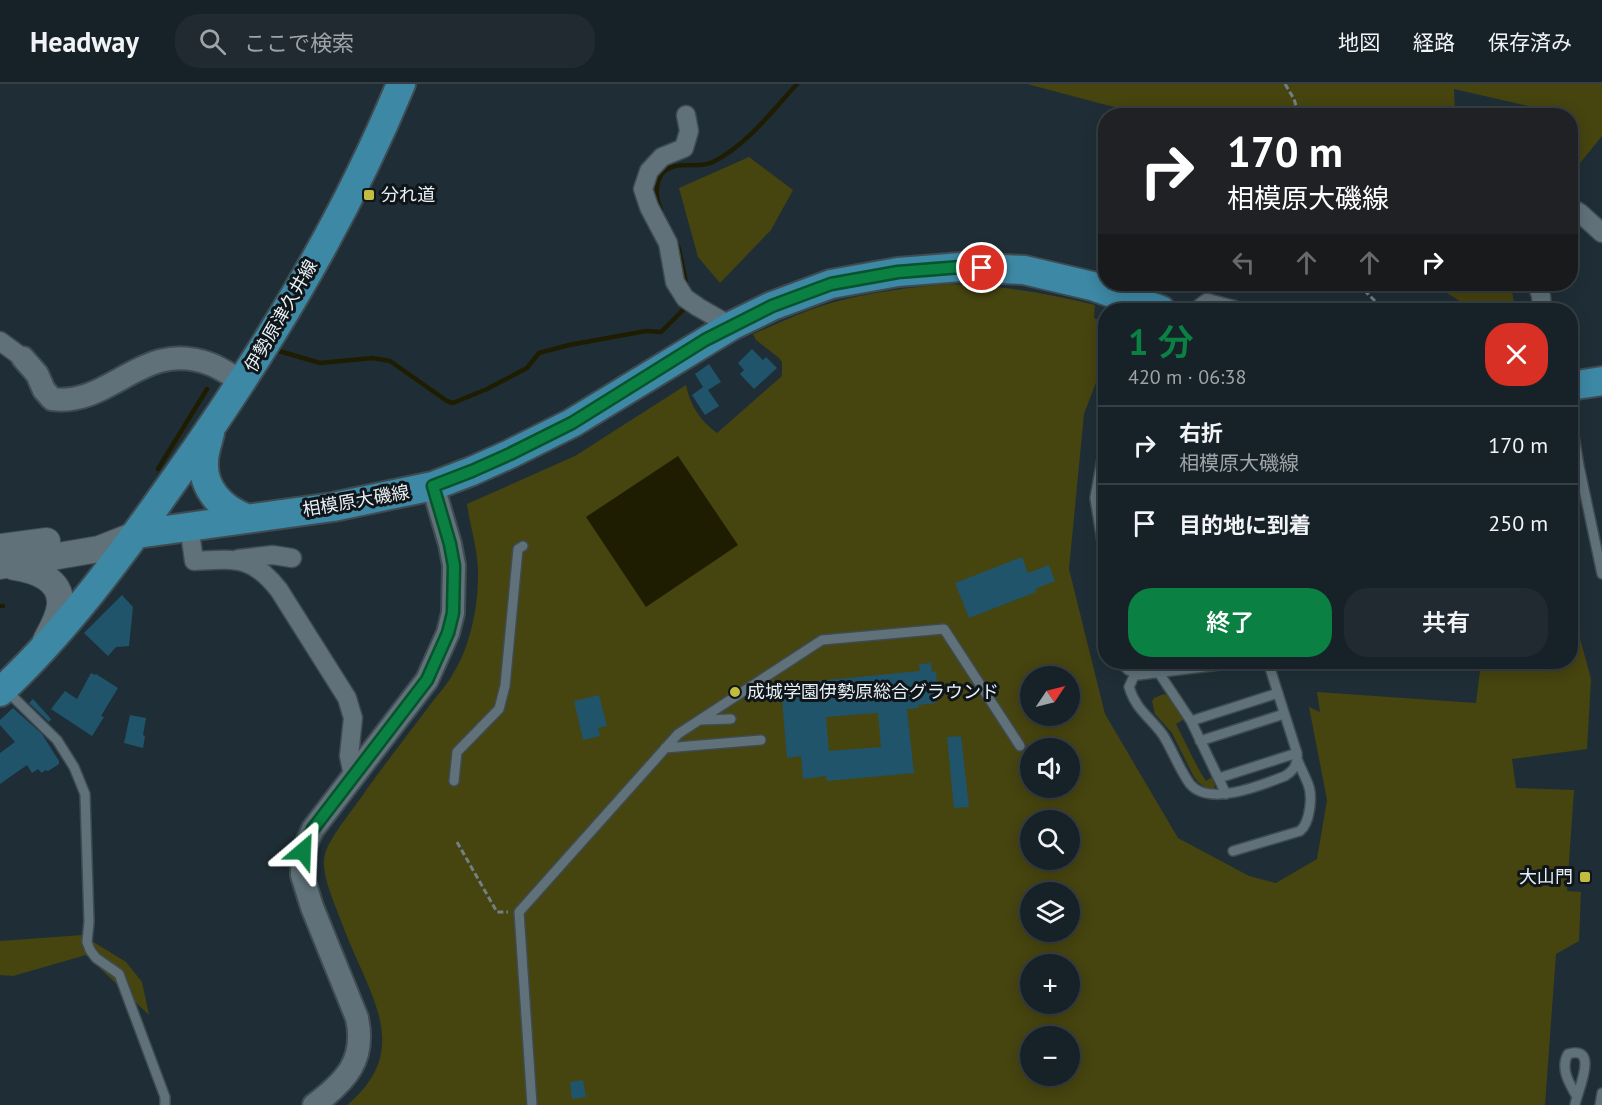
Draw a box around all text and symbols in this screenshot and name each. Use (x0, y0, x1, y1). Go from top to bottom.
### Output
search box (175, 14, 595, 68)
text: Headway (30, 23, 139, 60)
icon: search (196, 25, 229, 58)
text: ここで検索 (244, 29, 354, 57)
text: 地図 (1338, 29, 1380, 56)
text: 経路 (1413, 29, 1455, 56)
text: 保存済み (1488, 29, 1572, 56)
text: 170 m (1227, 124, 1343, 179)
icon: right (1128, 132, 1206, 210)
text: 相模原大磯線 (1227, 181, 1389, 215)
place label: 分れ道 (381, 183, 435, 206)
marker: 分れ道 (362, 188, 376, 202)
pin (956, 242, 1007, 293)
icon: left (1227, 246, 1260, 279)
icon: ahead (1290, 246, 1323, 279)
icon: ahead (1353, 246, 1386, 279)
icon: right (1416, 246, 1449, 279)
icon: arrive (965, 251, 998, 284)
street label: 伊勢原津久井線 (239, 255, 322, 376)
text: 1 分 (1128, 318, 1194, 365)
button: close (1485, 323, 1548, 386)
text: 420 m · 06:38 (1128, 364, 1246, 390)
text: 右折 (1179, 419, 1223, 447)
icon: right (1128, 429, 1161, 462)
text: 170 m (1488, 431, 1548, 459)
text: 相模原大磯線 (1179, 450, 1299, 476)
street label: 相模原大磯線 (301, 480, 411, 521)
icon: arrive (1128, 507, 1161, 540)
text: 250 m (1488, 509, 1548, 537)
text: 目的地に到着 (1179, 511, 1311, 539)
button: 終了 (1128, 588, 1332, 657)
button: 共有 (1344, 588, 1548, 657)
north arrow (1020, 666, 1080, 726)
map controls (1020, 666, 1080, 1086)
place label: 成城学園伊勢原総合グラウンド (747, 680, 999, 703)
marker: 成城学園伊勢原総合グラウンド (728, 685, 742, 699)
button: sound (1020, 738, 1080, 798)
button: search (1020, 810, 1080, 870)
position arrow (271, 819, 335, 883)
place label: 大山門 (1519, 865, 1573, 888)
marker: 大山門 (1578, 870, 1592, 884)
button: layers (1020, 882, 1080, 942)
button: + (1020, 954, 1080, 1014)
button: − (1020, 1026, 1080, 1086)

